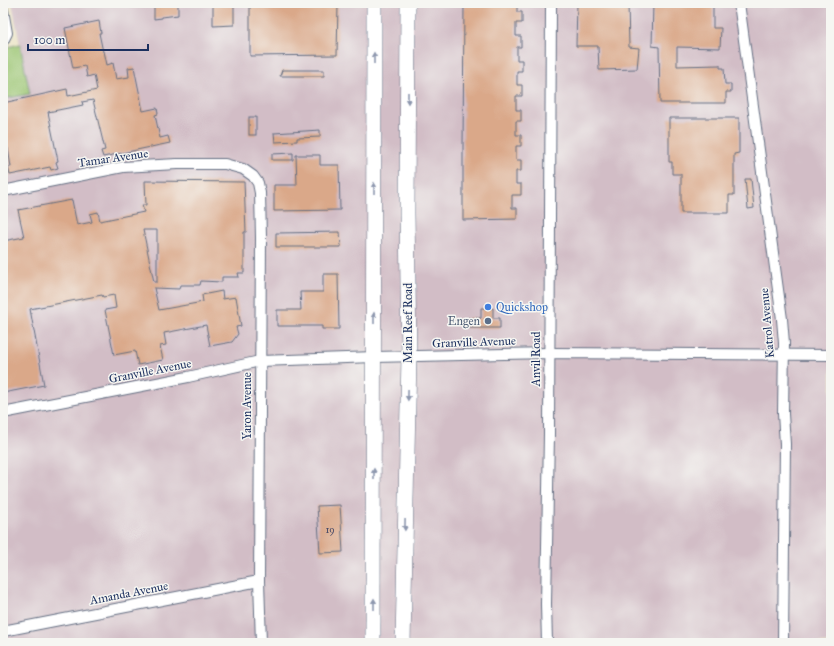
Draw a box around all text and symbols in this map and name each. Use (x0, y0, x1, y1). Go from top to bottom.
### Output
scale bar (28, 26, 148, 52)
text: 100 m (34, 33, 65, 47)
one-way arrow (371, 51, 377, 64)
one-way arrow (405, 92, 411, 105)
street label: Tamar Avenue (77, 146, 149, 170)
one-way arrow (371, 181, 377, 194)
street label: Main Reef Road (401, 283, 415, 363)
street label: Katrol Avenue (757, 287, 777, 359)
place label: Quickshop (496, 300, 548, 314)
marker: Quickshop (483, 302, 493, 312)
one-way arrow (371, 311, 377, 324)
place label: Engen (448, 314, 480, 329)
marker: Engen (483, 316, 493, 326)
street label: Anvil Road (529, 332, 543, 387)
street label: Granville Avenue (432, 334, 516, 350)
street label: Granville Avenue (108, 356, 192, 386)
street label: Yaron Avenue (240, 372, 254, 440)
one-way arrow (405, 389, 411, 402)
one-way arrow (371, 467, 377, 480)
one-way arrow (402, 519, 409, 531)
house number: 19 (325, 524, 335, 536)
street label: Amanda Avenue (88, 579, 169, 608)
one-way arrow (370, 598, 377, 610)

